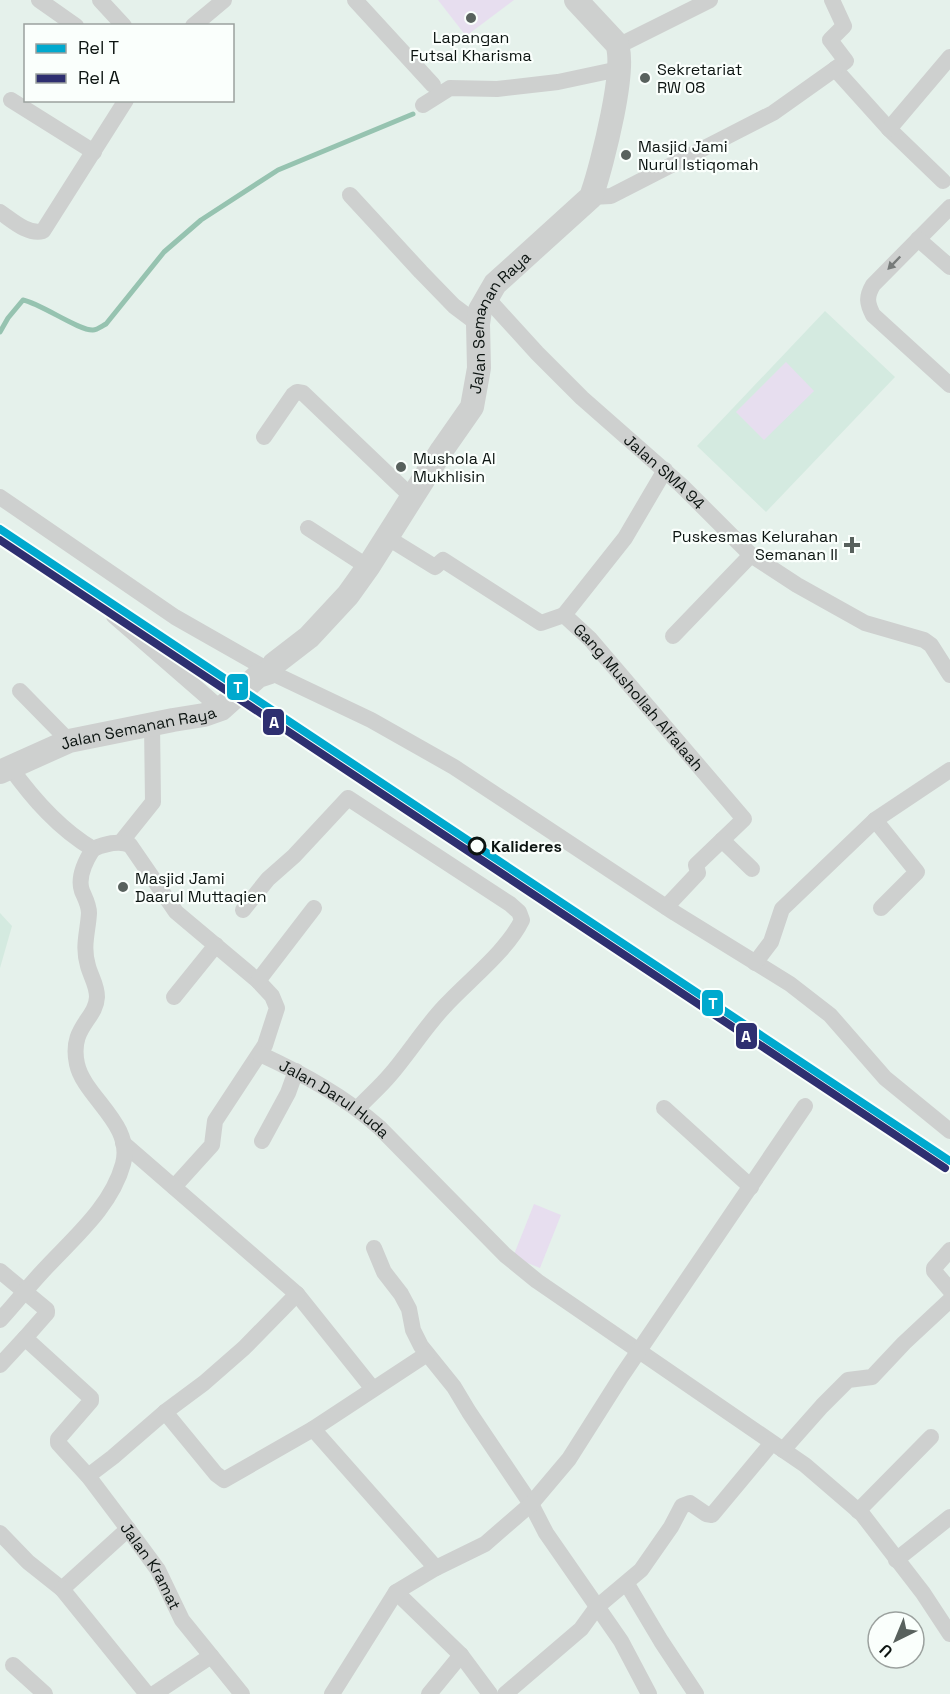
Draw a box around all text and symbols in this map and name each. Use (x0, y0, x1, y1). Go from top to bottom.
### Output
marker: Lapangan Futsal Kharisma (464, 11, 478, 25)
legend (24, 24, 234, 102)
place label: Lapangan Futsal Kharisma (410, 27, 532, 66)
text: Rel T (78, 36, 120, 59)
place label: Sekretariat RW 08 (657, 59, 742, 98)
text: Rel A (78, 66, 120, 89)
marker: Sekretariat RW 08 (638, 71, 652, 85)
place label: Masjid Jami Nurul Istiqomah (638, 136, 759, 175)
marker: Masjid Jami Nurul Istiqomah (619, 148, 633, 162)
street label: Jalan Semanan Raya (465, 247, 535, 396)
one-way arrow (888, 256, 902, 270)
street label: Jalan SMA 94 (619, 430, 709, 514)
place label: Mushola Al Mukhlisin (413, 448, 496, 487)
marker: Mushola Al Mukhlisin (394, 460, 408, 474)
place label: Puskesmas Kelurahan Semanan II (672, 526, 838, 565)
marker: Puskesmas Kelurahan Semanan II (843, 536, 861, 554)
street label: Gang Mushollah Alfalaah (569, 619, 708, 776)
line badge: T (226, 673, 249, 701)
text: T (233, 677, 243, 698)
street label: Jalan Semanan Raya (57, 702, 219, 755)
line badge: A (262, 708, 285, 736)
text: A (269, 712, 279, 733)
place label: Kalideres (491, 836, 562, 857)
marker: Kalideres (468, 837, 486, 855)
place label: Masjid Jami Daarul Muttaqien (135, 868, 267, 907)
marker: Masjid Jami Daarul Muttaqien (116, 880, 130, 894)
line badge: T (701, 989, 724, 1017)
text: T (708, 993, 718, 1014)
line badge: A (735, 1022, 758, 1050)
text: A (741, 1026, 751, 1047)
street label: Jalan Darul Huda (275, 1055, 394, 1143)
street label: Jalan Kramat (115, 1518, 186, 1613)
north arrow (866, 1610, 926, 1670)
text: U (875, 1639, 897, 1662)

